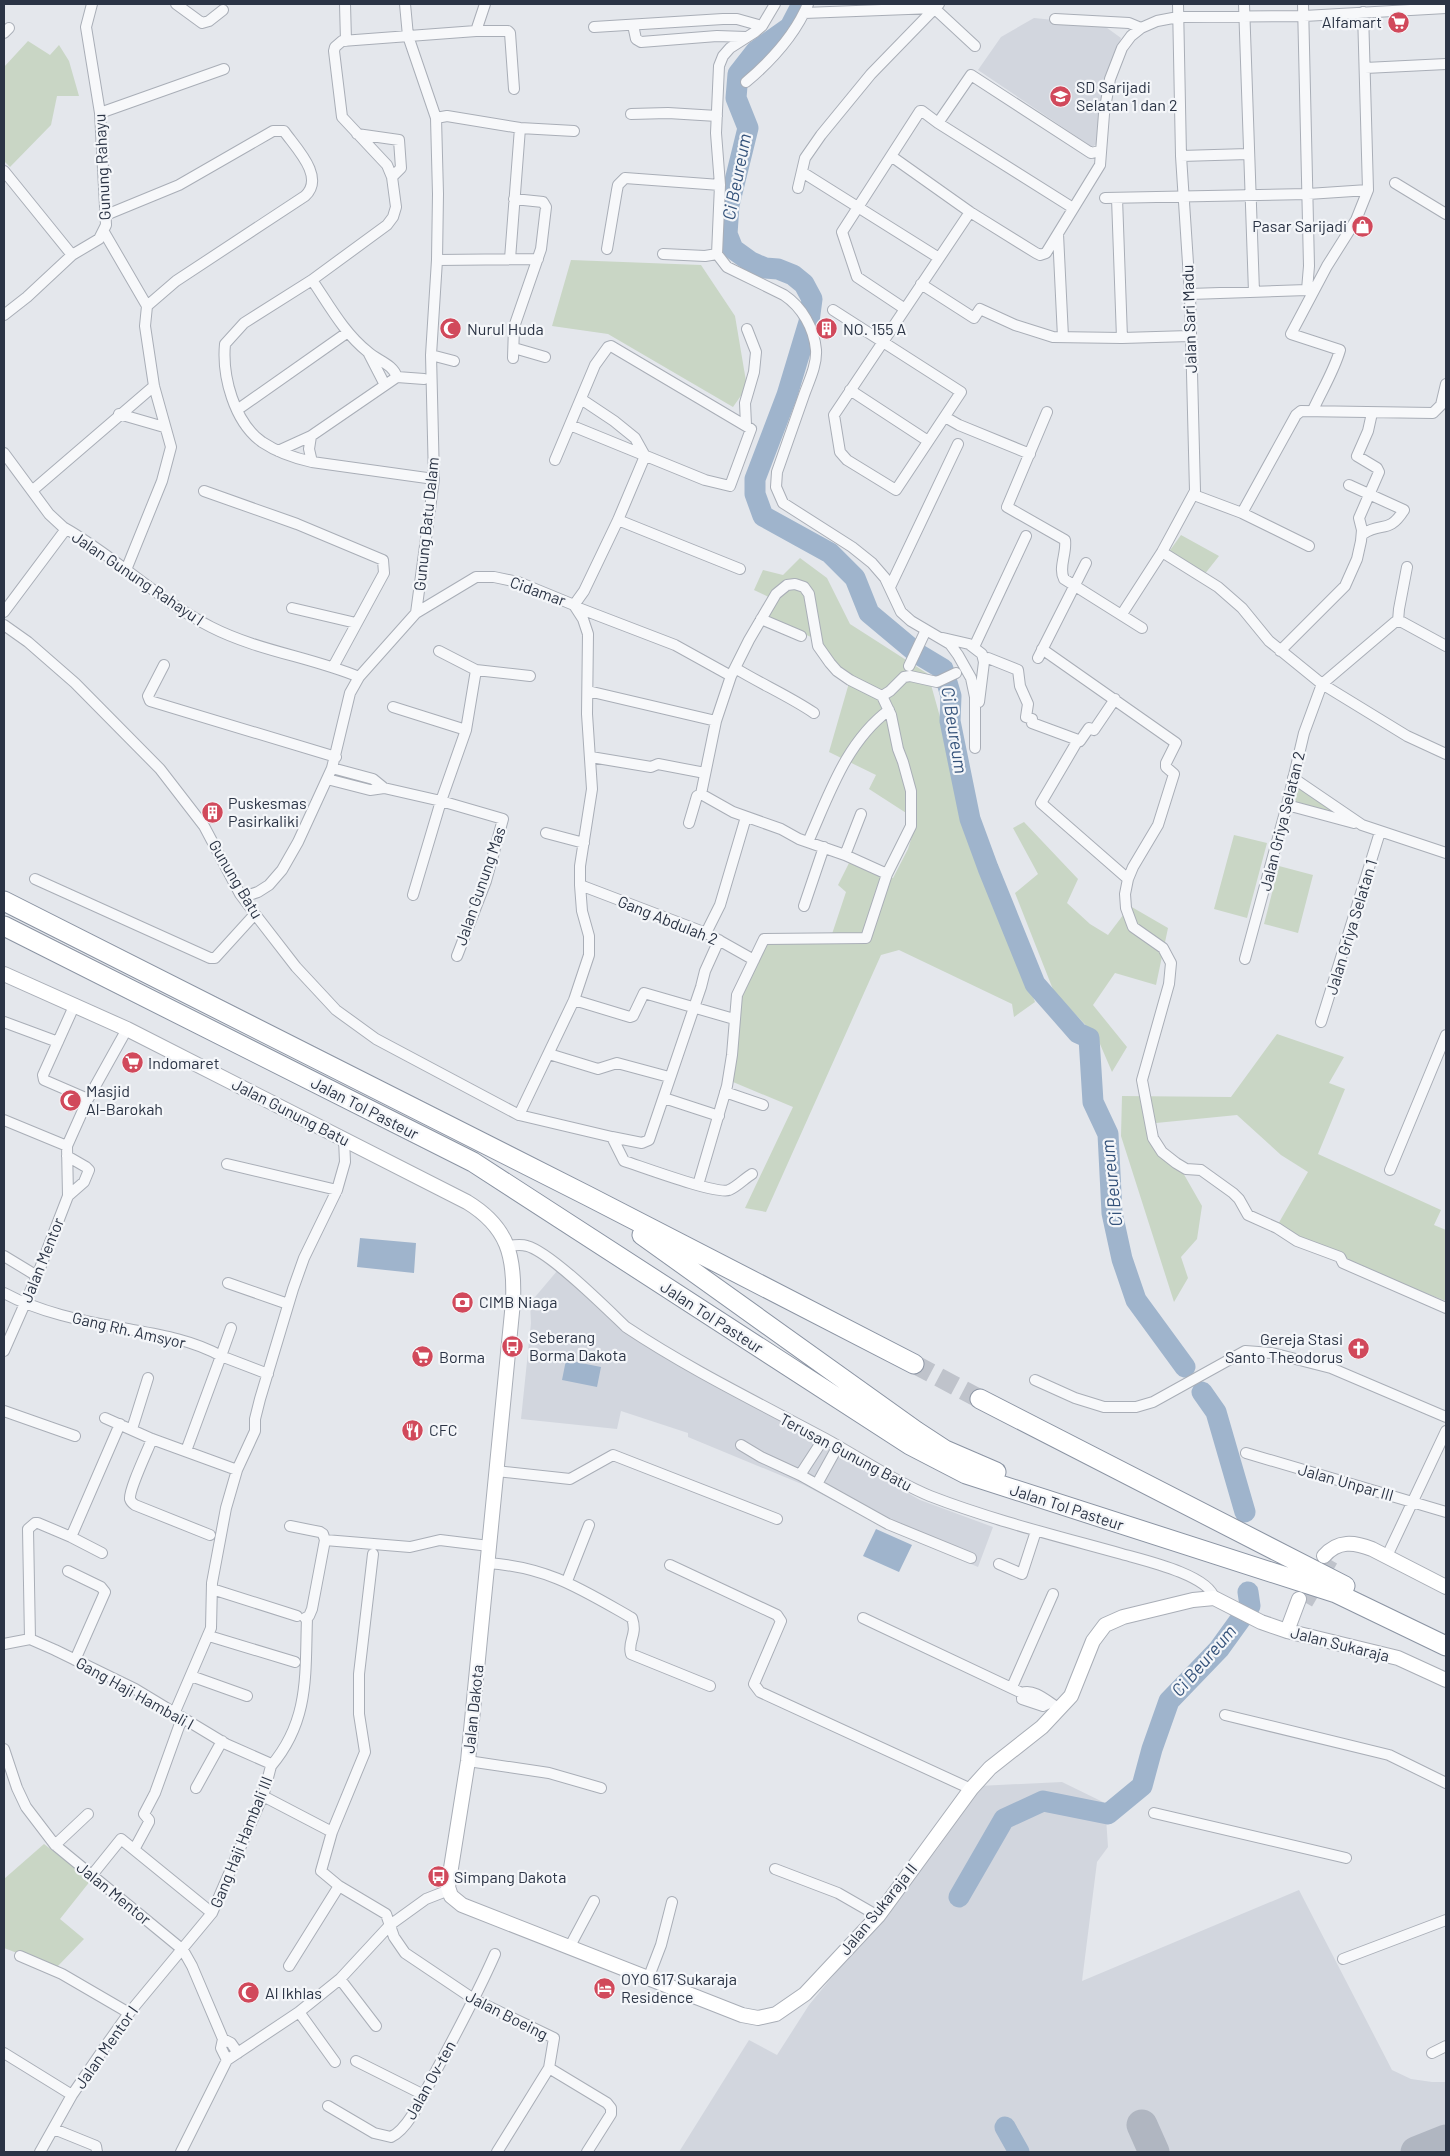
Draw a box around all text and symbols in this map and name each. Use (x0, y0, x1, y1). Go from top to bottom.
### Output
supermarket icon: Alfamart (1386, 10, 1410, 34)
place label: Alfamart (1322, 12, 1382, 31)
place label: SD Sarijadi Selatan 1 dan 2 (1076, 77, 1178, 114)
school or university icon: SD Sarijadi Selatan 1 dan 2 (1048, 84, 1072, 108)
street label: Gunung Rahayu (89, 113, 114, 221)
water label: Ci Beureum (717, 132, 755, 222)
shop icon: Pasar Sarijadi (1351, 214, 1375, 238)
place label: Pasar Sarijadi (1252, 216, 1347, 235)
street label: Jalan Sari Madu (1177, 264, 1200, 374)
mosque icon: Nurul Huda (439, 317, 463, 341)
building icon: NO. 155 A (815, 317, 839, 341)
place label: Nurul Huda (467, 319, 544, 338)
place label: NO. 155 A (843, 319, 907, 338)
street label: Gunung Batu Dalam (409, 456, 442, 592)
street label: Jalan Gunung Rahayu I (69, 526, 208, 629)
street label: Cidamar (508, 572, 569, 609)
water label: Ci Beureum (937, 685, 973, 775)
street label: Jalan Griya Selatan 2 (1255, 749, 1308, 893)
place label: Puskesmas Pasirkaliki (228, 793, 307, 830)
building icon: Puskesmas Pasirkaliki (200, 800, 224, 824)
street label: Jalan Gunung Mas (450, 824, 509, 948)
street label: Gunung Batu (206, 836, 267, 922)
street label: Jalan Griya Selatan 1 (1321, 857, 1380, 997)
street label: Gang Abdulah 2 (615, 891, 721, 948)
supermarket icon: Indomaret (120, 1051, 144, 1075)
place label: Indomaret (148, 1053, 220, 1072)
street label: Jalan Tol Pasteur (308, 1072, 422, 1143)
street label: Jalan Gunung Batu (229, 1074, 353, 1149)
place label: Masjid Al-Barokah (86, 1081, 163, 1118)
mosque icon: Masjid Al-Barokah (58, 1088, 82, 1112)
water label: Ci Beureum (1095, 1138, 1127, 1228)
street label: Jalan Mentor (16, 1214, 67, 1305)
street label: Jalan Tol Pasteur (657, 1276, 767, 1357)
bank icon: CIMB Niaga (451, 1290, 475, 1314)
place label: CIMB Niaga (479, 1292, 557, 1311)
street label: Gang Rh. Amsyor (71, 1307, 188, 1352)
place label: Seberang Borma Dakota (529, 1327, 627, 1364)
place label: Gereja Stasi Santo Theodorus (1225, 1329, 1343, 1366)
bus stop icon: Seberang Borma Dakota (501, 1334, 525, 1358)
church icon: Gereja Stasi Santo Theodorus (1347, 1336, 1371, 1360)
supermarket icon: Borma (411, 1345, 435, 1369)
place label: Borma (439, 1347, 485, 1366)
street label: Terusan Gunung Batu (777, 1409, 916, 1494)
restaurant icon: CFC (401, 1418, 425, 1442)
place label: CFC (429, 1420, 457, 1439)
street label: Jalan Unpar III (1296, 1459, 1396, 1504)
street label: Jalan Tol Pasteur (1008, 1479, 1127, 1534)
water label: Ci Beureum (1166, 1620, 1240, 1701)
street label: Jalan Sukaraja (1289, 1622, 1391, 1665)
street label: Gang Haji Hambali I (73, 1652, 198, 1733)
street label: Jalan Dakota (458, 1663, 487, 1754)
street label: Gang Haji Hambali III (205, 1773, 276, 1910)
street label: Jalan Mentor (73, 1857, 155, 1928)
street label: Jalan Sukaraja II (835, 1859, 920, 1958)
bus stop icon: Simpang Dakota (426, 1865, 450, 1889)
place label: Simpang Dakota (454, 1867, 566, 1886)
place label: OYO 617 Sukaraja Residence (621, 1969, 737, 2006)
hotel icon: OYO 617 Sukaraja Residence (593, 1976, 617, 2000)
mosque icon: Al Ikhlas (237, 1981, 261, 2005)
place label: Al Ikhlas (265, 1983, 322, 2002)
street label: Jalan Boeing (463, 1986, 551, 2043)
street label: Jalan Mentor I (70, 2001, 141, 2092)
street label: Jalan Ov-ten (400, 2037, 459, 2123)

